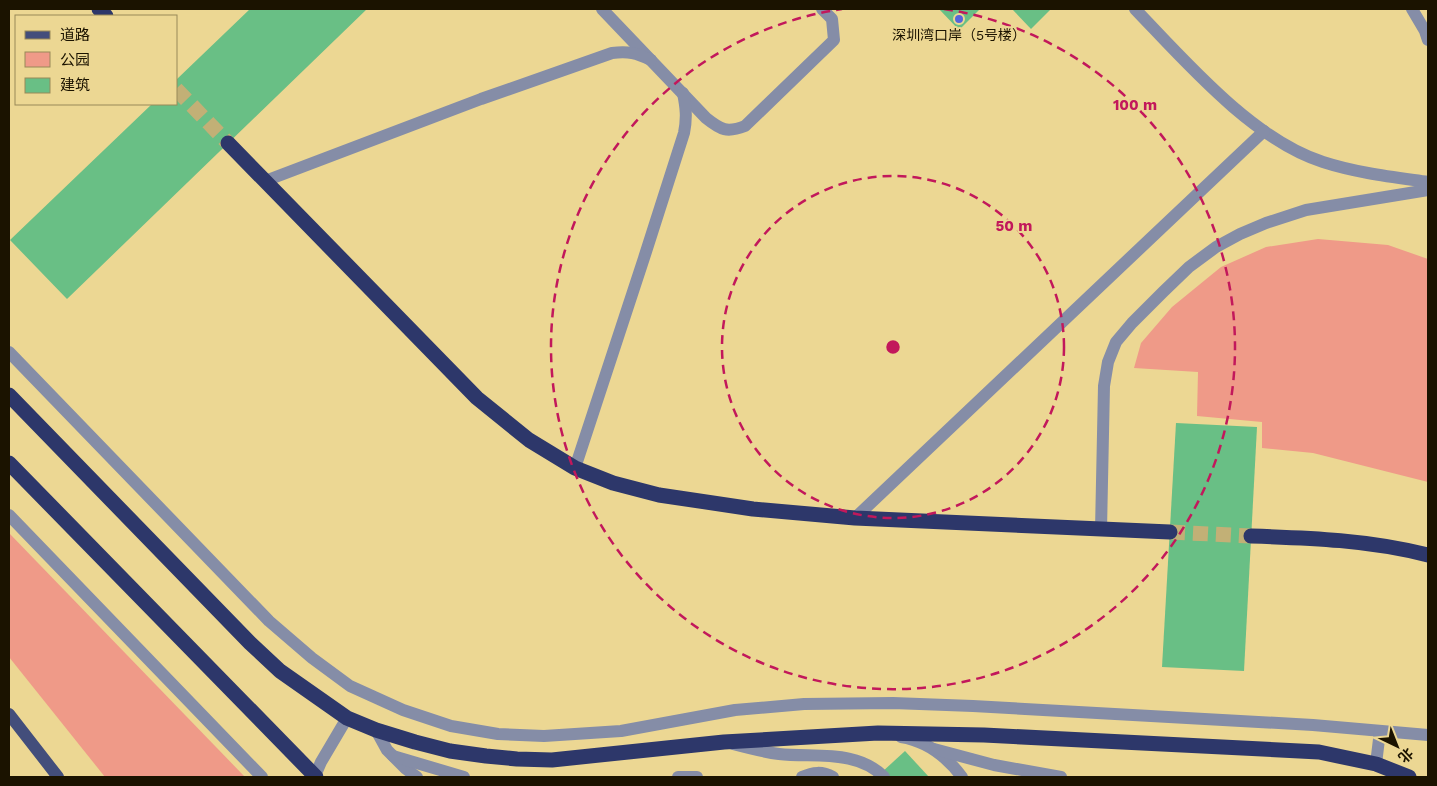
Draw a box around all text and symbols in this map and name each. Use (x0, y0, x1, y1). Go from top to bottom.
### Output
marker: 深圳湾口岸（5号楼） (953, 13, 965, 25)
legend (15, 15, 178, 105)
text: 道路 (60, 26, 90, 44)
place label: 深圳湾口岸（5号楼） (892, 27, 1026, 43)
text: 公园 (60, 51, 90, 69)
text: 建筑 (60, 76, 90, 94)
text: 100 m (1113, 96, 1157, 114)
text: 50 m (996, 217, 1032, 235)
centre of rings (884, 338, 902, 356)
north arrow (1372, 721, 1422, 771)
text: 北 (1395, 745, 1416, 766)

